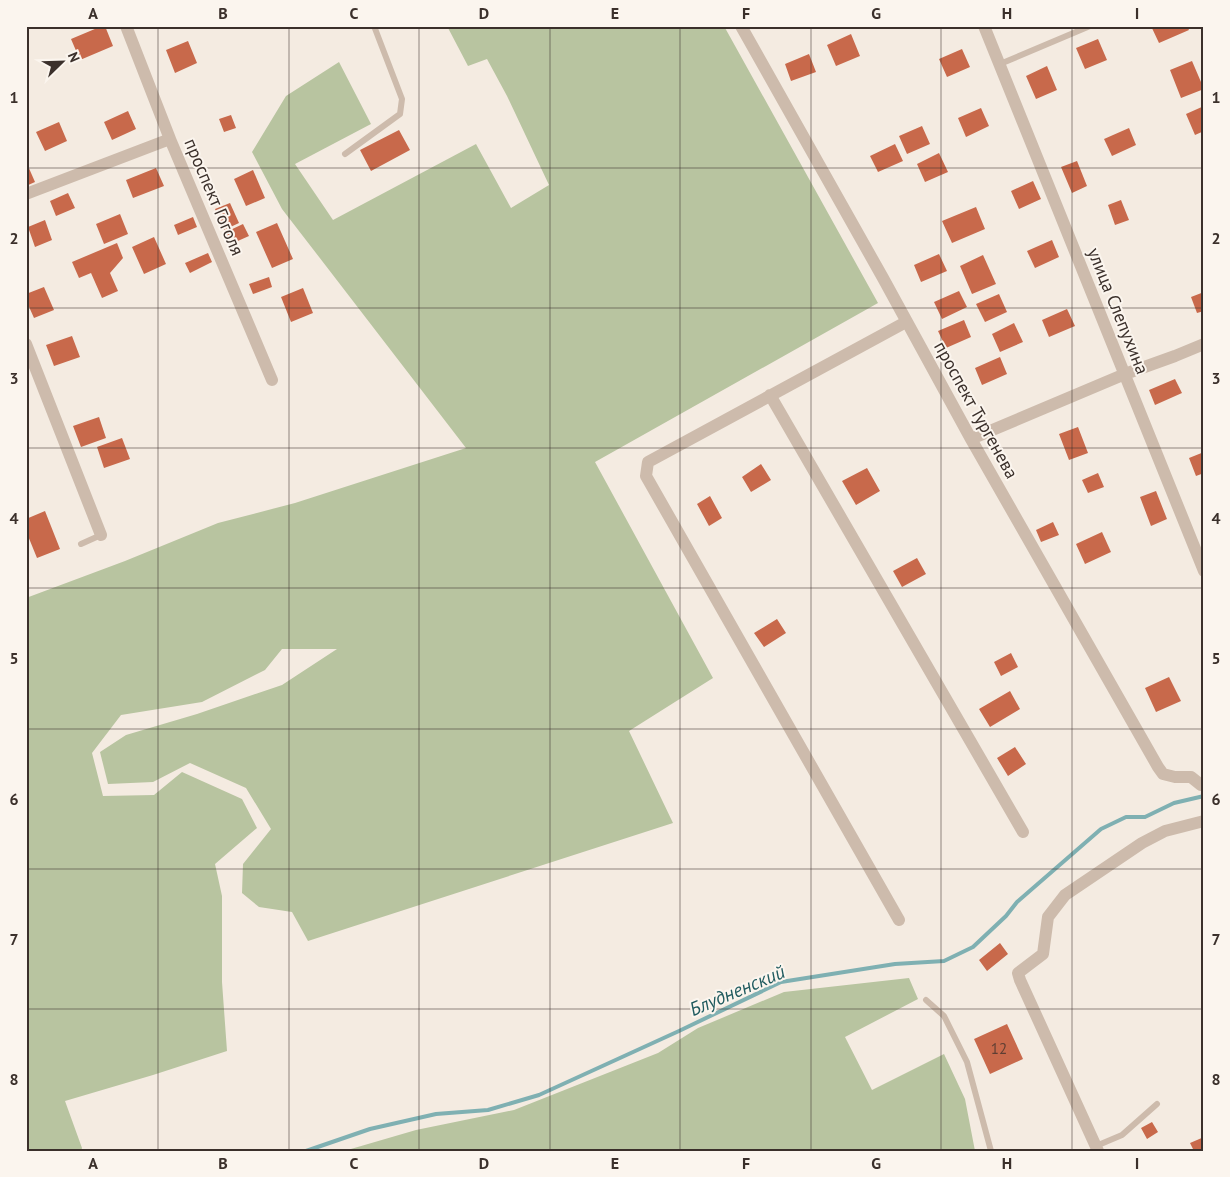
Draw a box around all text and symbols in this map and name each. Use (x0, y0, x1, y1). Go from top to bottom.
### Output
text: A (88, 3, 98, 23)
text: B (218, 3, 228, 23)
text: C (350, 3, 359, 23)
text: D (479, 3, 489, 23)
text: E (611, 3, 619, 23)
text: F (742, 3, 750, 23)
text: G (871, 3, 881, 23)
text: H (1002, 3, 1012, 23)
text: I (1135, 3, 1139, 23)
north arrow (38, 38, 88, 88)
text: N (64, 49, 84, 65)
text: 1 (9, 87, 19, 107)
text: 1 (1211, 87, 1221, 107)
street label: проспект Гоголя (179, 135, 249, 259)
text: 2 (9, 228, 19, 248)
text: 2 (1211, 228, 1221, 248)
street label: улица Слепухина (1083, 244, 1154, 377)
street label: проспект Тургенева (929, 337, 1024, 482)
text: 3 (9, 368, 19, 388)
text: 3 (1211, 368, 1221, 388)
text: 4 (9, 508, 19, 528)
text: 4 (1211, 508, 1221, 528)
text: 5 (9, 648, 19, 668)
text: 5 (1211, 648, 1221, 668)
text: 6 (9, 789, 19, 809)
text: 6 (1211, 789, 1221, 809)
text: 7 (9, 929, 19, 949)
text: 7 (1211, 929, 1221, 949)
water label: Блудненский (686, 959, 789, 1021)
house number: 12 (991, 1039, 1007, 1058)
text: 8 (9, 1069, 19, 1089)
text: 8 (1211, 1069, 1221, 1089)
text: A (88, 1153, 98, 1173)
text: B (218, 1153, 228, 1173)
text: C (350, 1153, 359, 1173)
text: D (479, 1153, 489, 1173)
text: E (611, 1153, 619, 1173)
text: F (742, 1153, 750, 1173)
text: G (871, 1153, 881, 1173)
text: H (1002, 1153, 1012, 1173)
text: I (1135, 1153, 1139, 1173)

